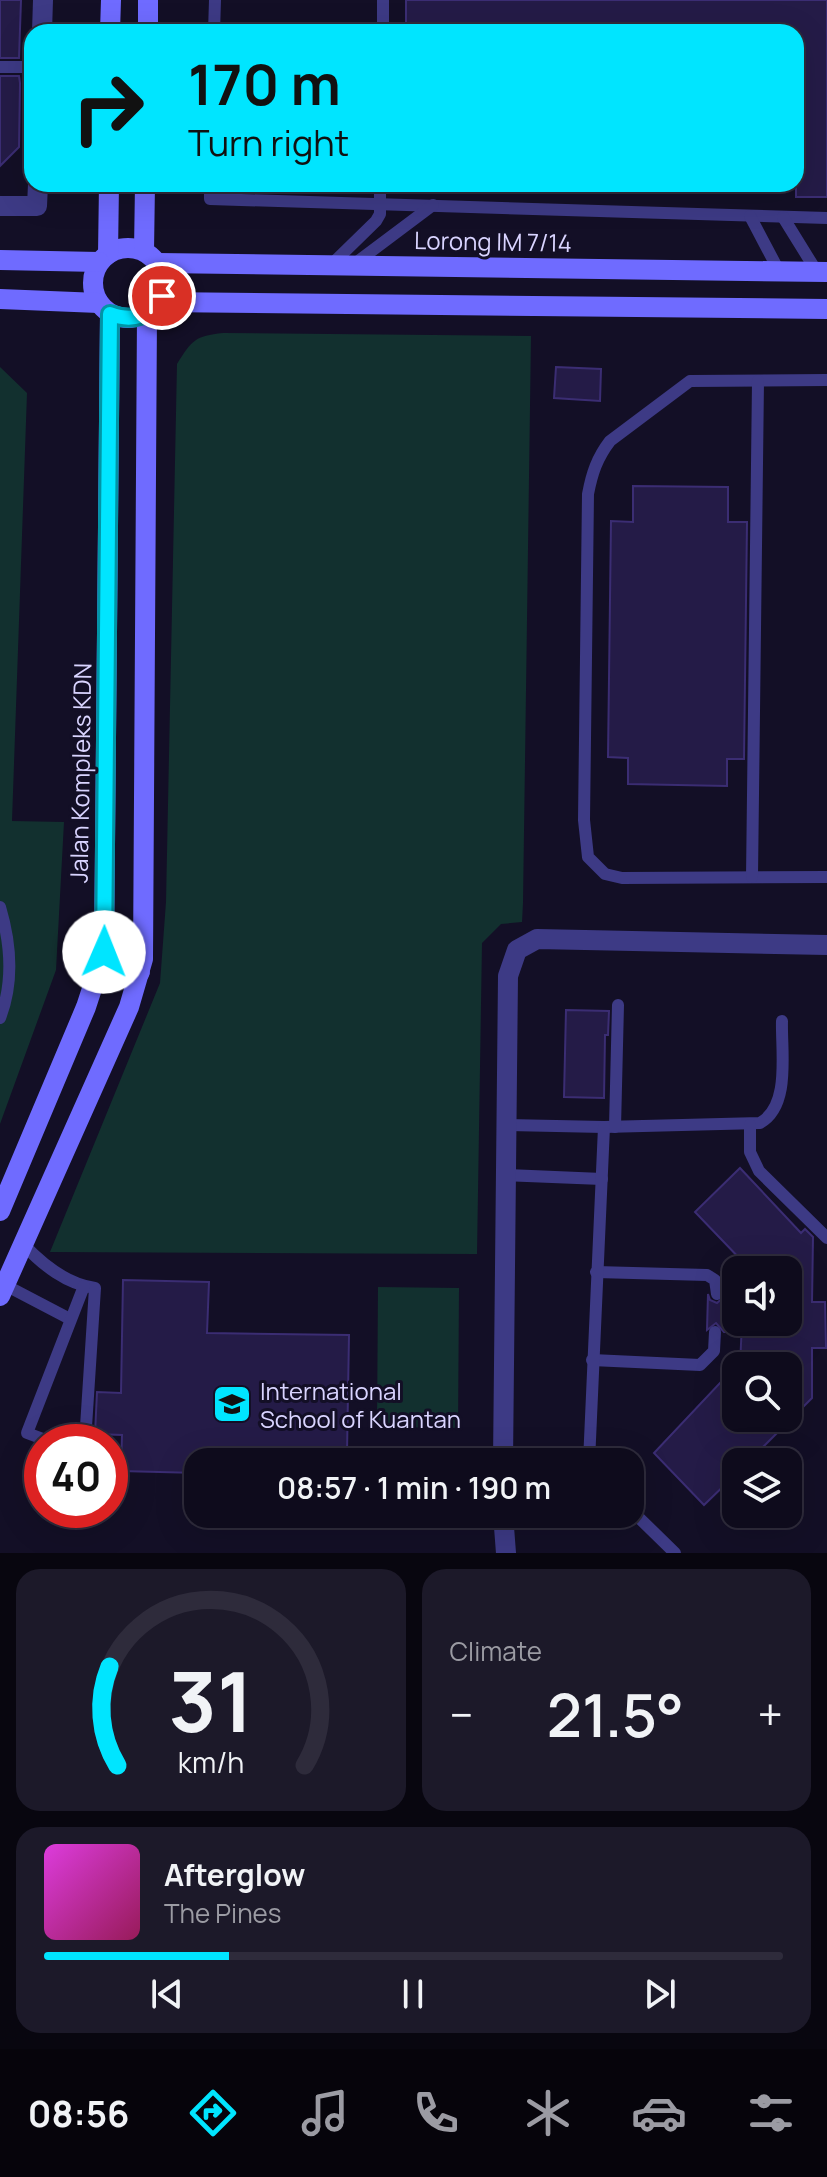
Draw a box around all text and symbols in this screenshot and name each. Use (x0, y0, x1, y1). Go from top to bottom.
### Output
text: 170 m (188, 45, 341, 122)
icon: right (56, 56, 160, 160)
text: Turn right (188, 118, 349, 167)
street label: Lorong IM 7/14 (414, 223, 572, 259)
pin (128, 262, 196, 330)
icon: arrive (140, 274, 184, 318)
street label: Jalan Kompleks KDN (62, 663, 98, 883)
position arrow (62, 910, 146, 994)
map controls (722, 1256, 802, 1528)
button: sound (722, 1256, 802, 1336)
button: search (722, 1352, 802, 1432)
place label: International School of Kuantan (260, 1374, 461, 1435)
school or university icon: International School of Kuantan (211, 1383, 253, 1425)
speed limit sign: 40 (24, 1424, 128, 1528)
button: layers (722, 1448, 802, 1528)
text: 08:57 · 1 min · 190 m (277, 1467, 551, 1508)
text: Climate (450, 1633, 542, 1669)
text: 31 (168, 1643, 253, 1757)
text: 21.5° (547, 1673, 684, 1755)
text: − (450, 1684, 473, 1744)
text: + (758, 1684, 783, 1744)
text: km/h (178, 1743, 244, 1782)
text: Afterglow (164, 1854, 305, 1895)
text: The Pines (164, 1895, 281, 1931)
icon: previous (145, 1972, 189, 2016)
icon: pause (391, 1972, 435, 2016)
icon: next (638, 1972, 682, 2016)
icon: directions (185, 2085, 241, 2141)
icon: music (297, 2085, 353, 2141)
icon: phone (408, 2085, 464, 2141)
icon: climate (520, 2085, 576, 2141)
icon: car (631, 2085, 687, 2141)
icon: filters (743, 2085, 799, 2141)
text: 08:56 (28, 2089, 129, 2138)

